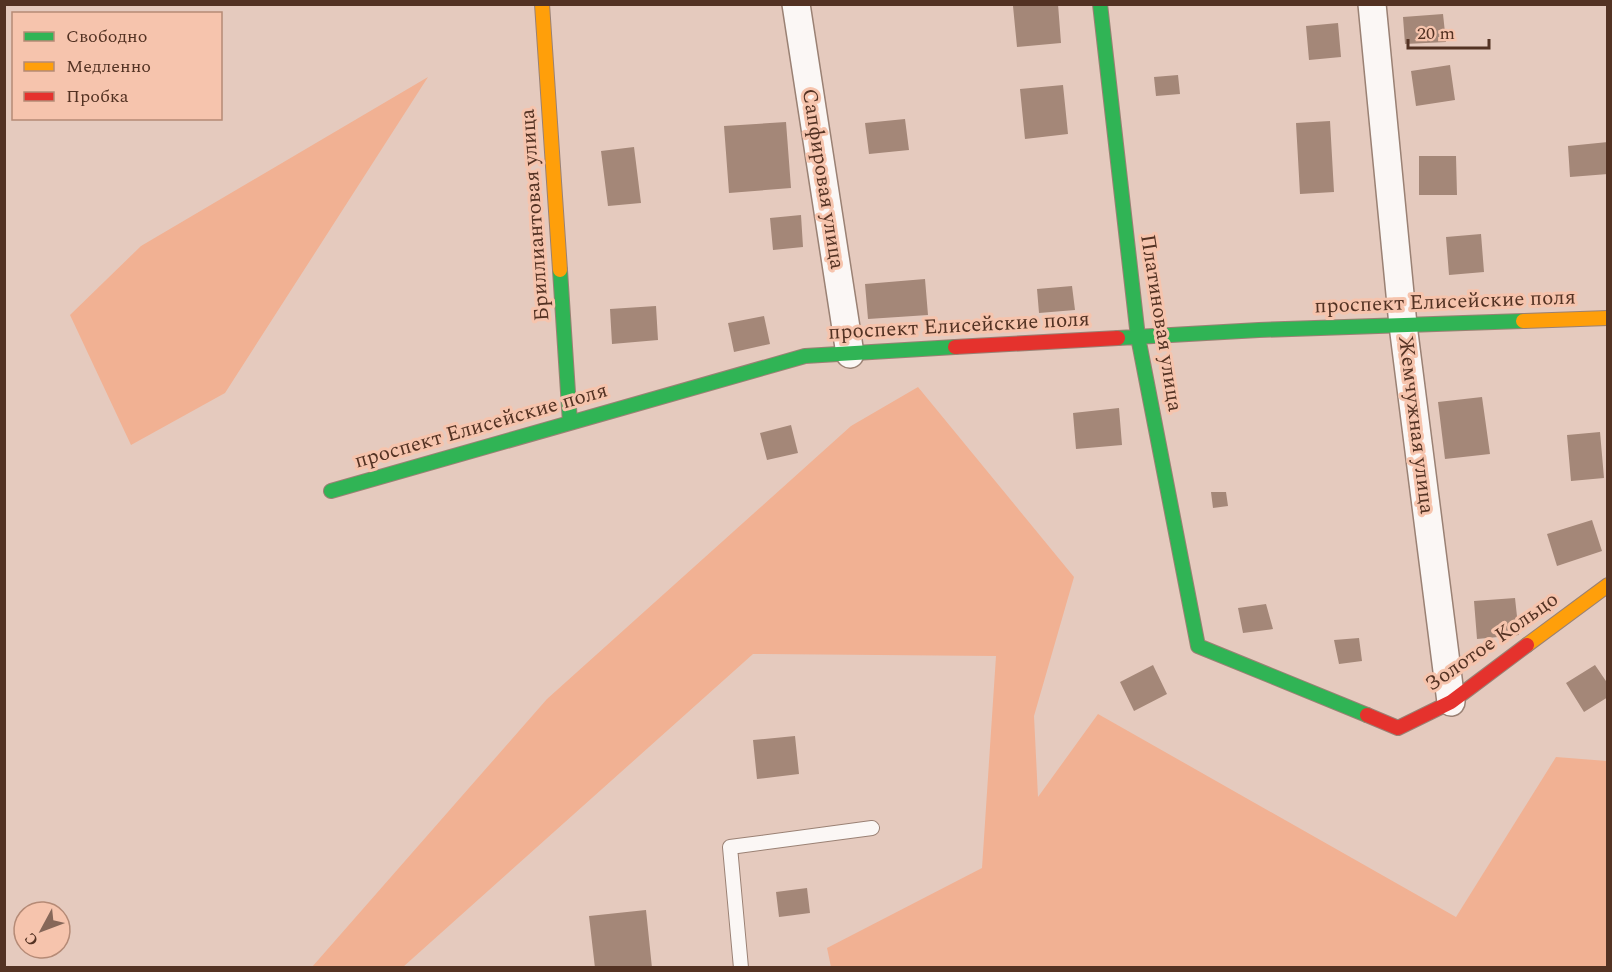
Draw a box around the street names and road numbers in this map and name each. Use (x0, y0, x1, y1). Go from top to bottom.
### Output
street label: Сапфировая улица (793, 86, 853, 272)
street label: Бриллиантовая улица (512, 107, 558, 322)
street label: Платиновая улица (1131, 232, 1191, 415)
street label: проспект Елисейские поля (1314, 281, 1576, 323)
street label: проспект Елисейские поля (827, 303, 1091, 349)
street label: Жемчужная улица (1389, 334, 1443, 517)
street label: проспект Елисейские поля (351, 375, 611, 477)
street label: Золотое Кольцо (1419, 584, 1565, 700)

